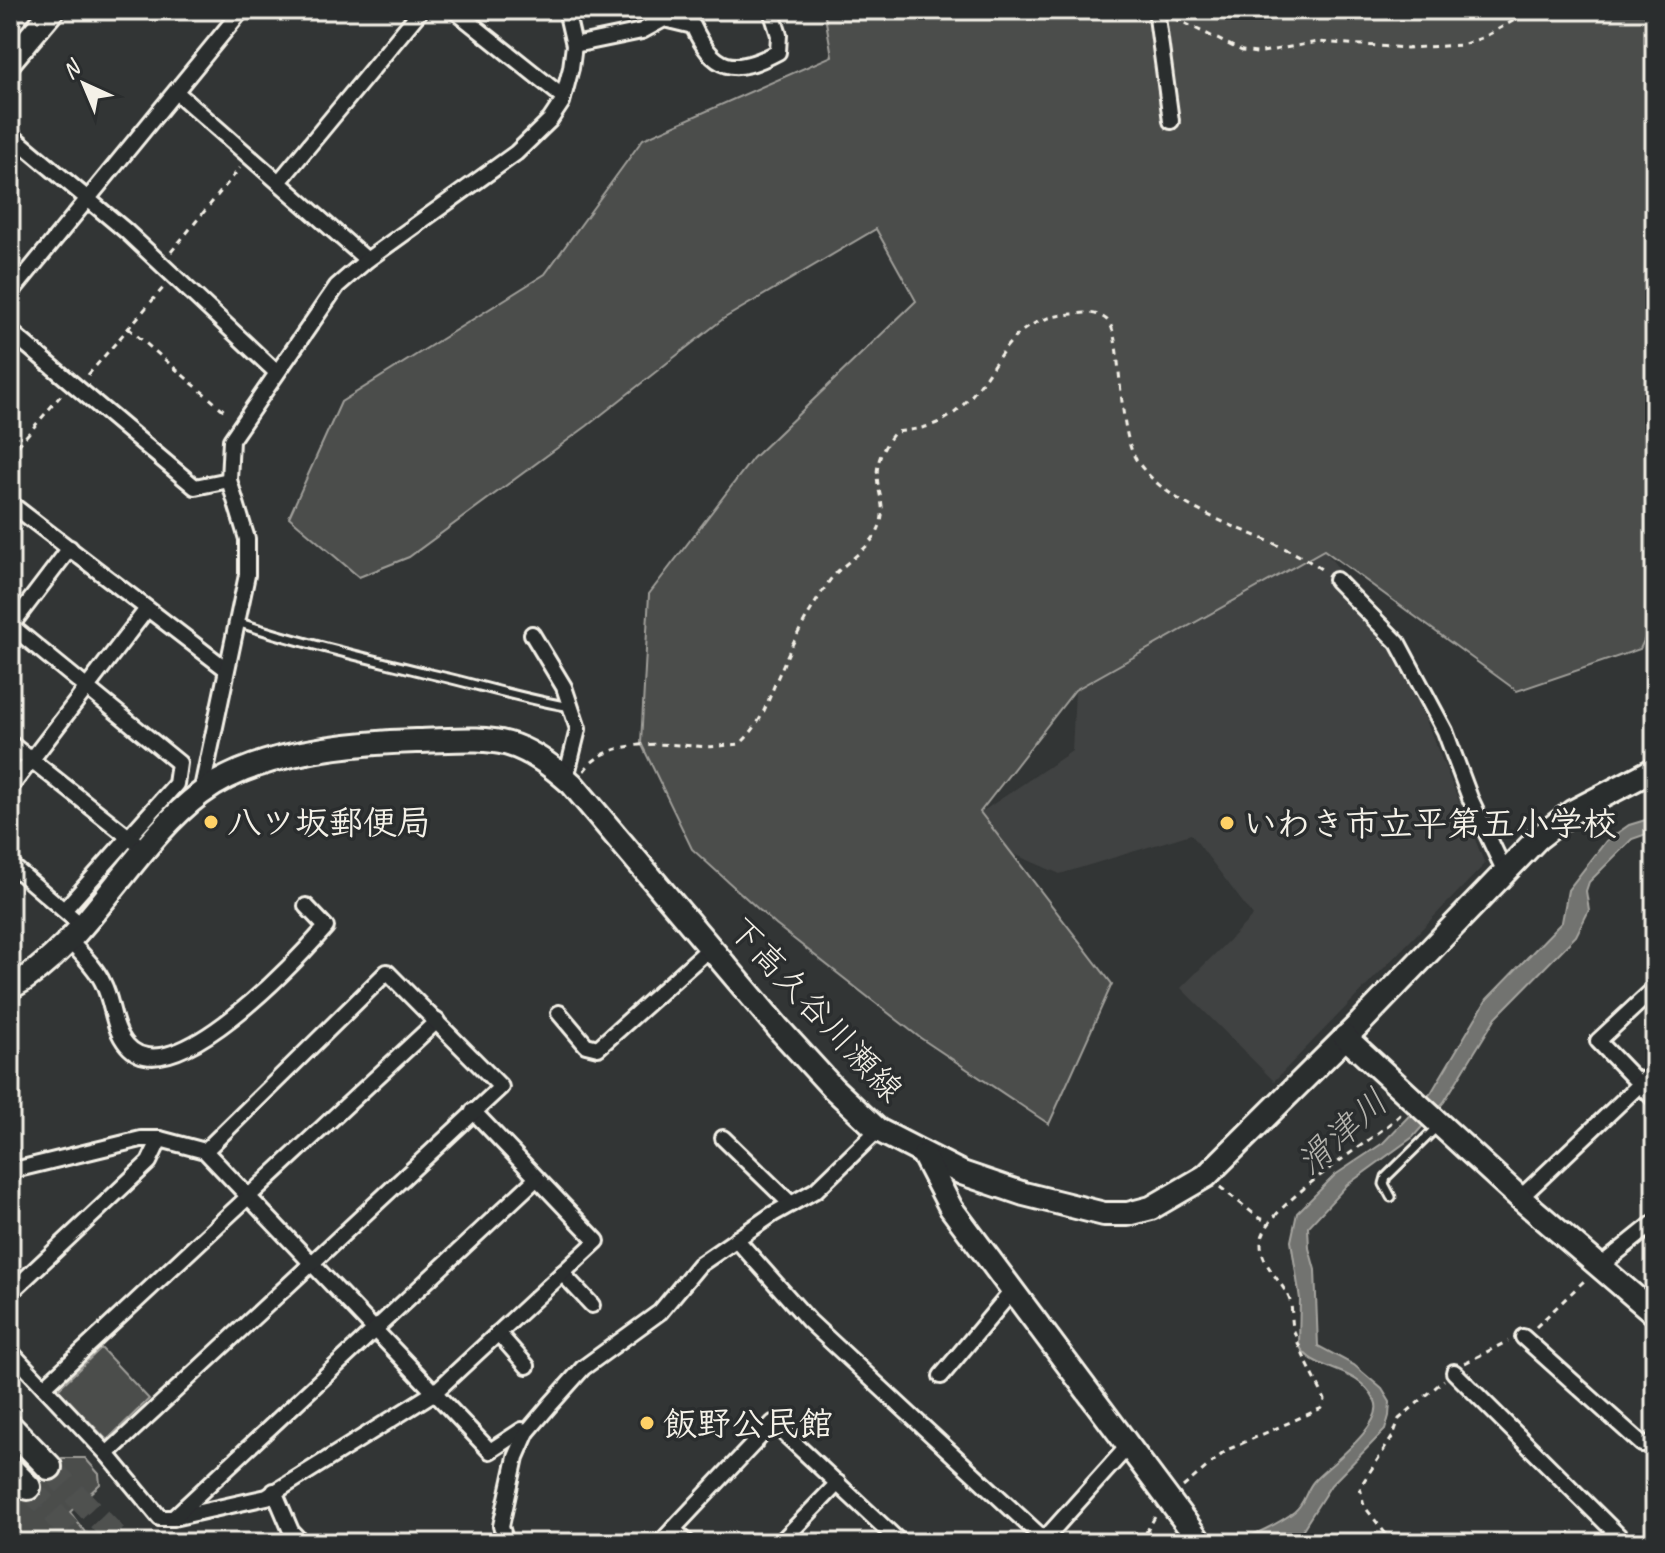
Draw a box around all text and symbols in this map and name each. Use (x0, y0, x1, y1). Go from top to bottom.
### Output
north arrow (44, 44, 124, 124)
text: N (56, 53, 88, 85)
place label: 八ツ坂郵便局 (227, 801, 431, 844)
place label: いわき市立平第五小学校 (1243, 802, 1617, 845)
marker: 八ツ坂郵便局 (202, 813, 220, 831)
marker: いわき市立平第五小学校 (1218, 814, 1236, 832)
street label: 下高久谷川瀬線 (719, 907, 913, 1111)
water label: 滑津川 (1286, 1079, 1398, 1185)
place label: 飯野公民館 (663, 1402, 833, 1445)
marker: 飯野公民館 (638, 1414, 656, 1432)

